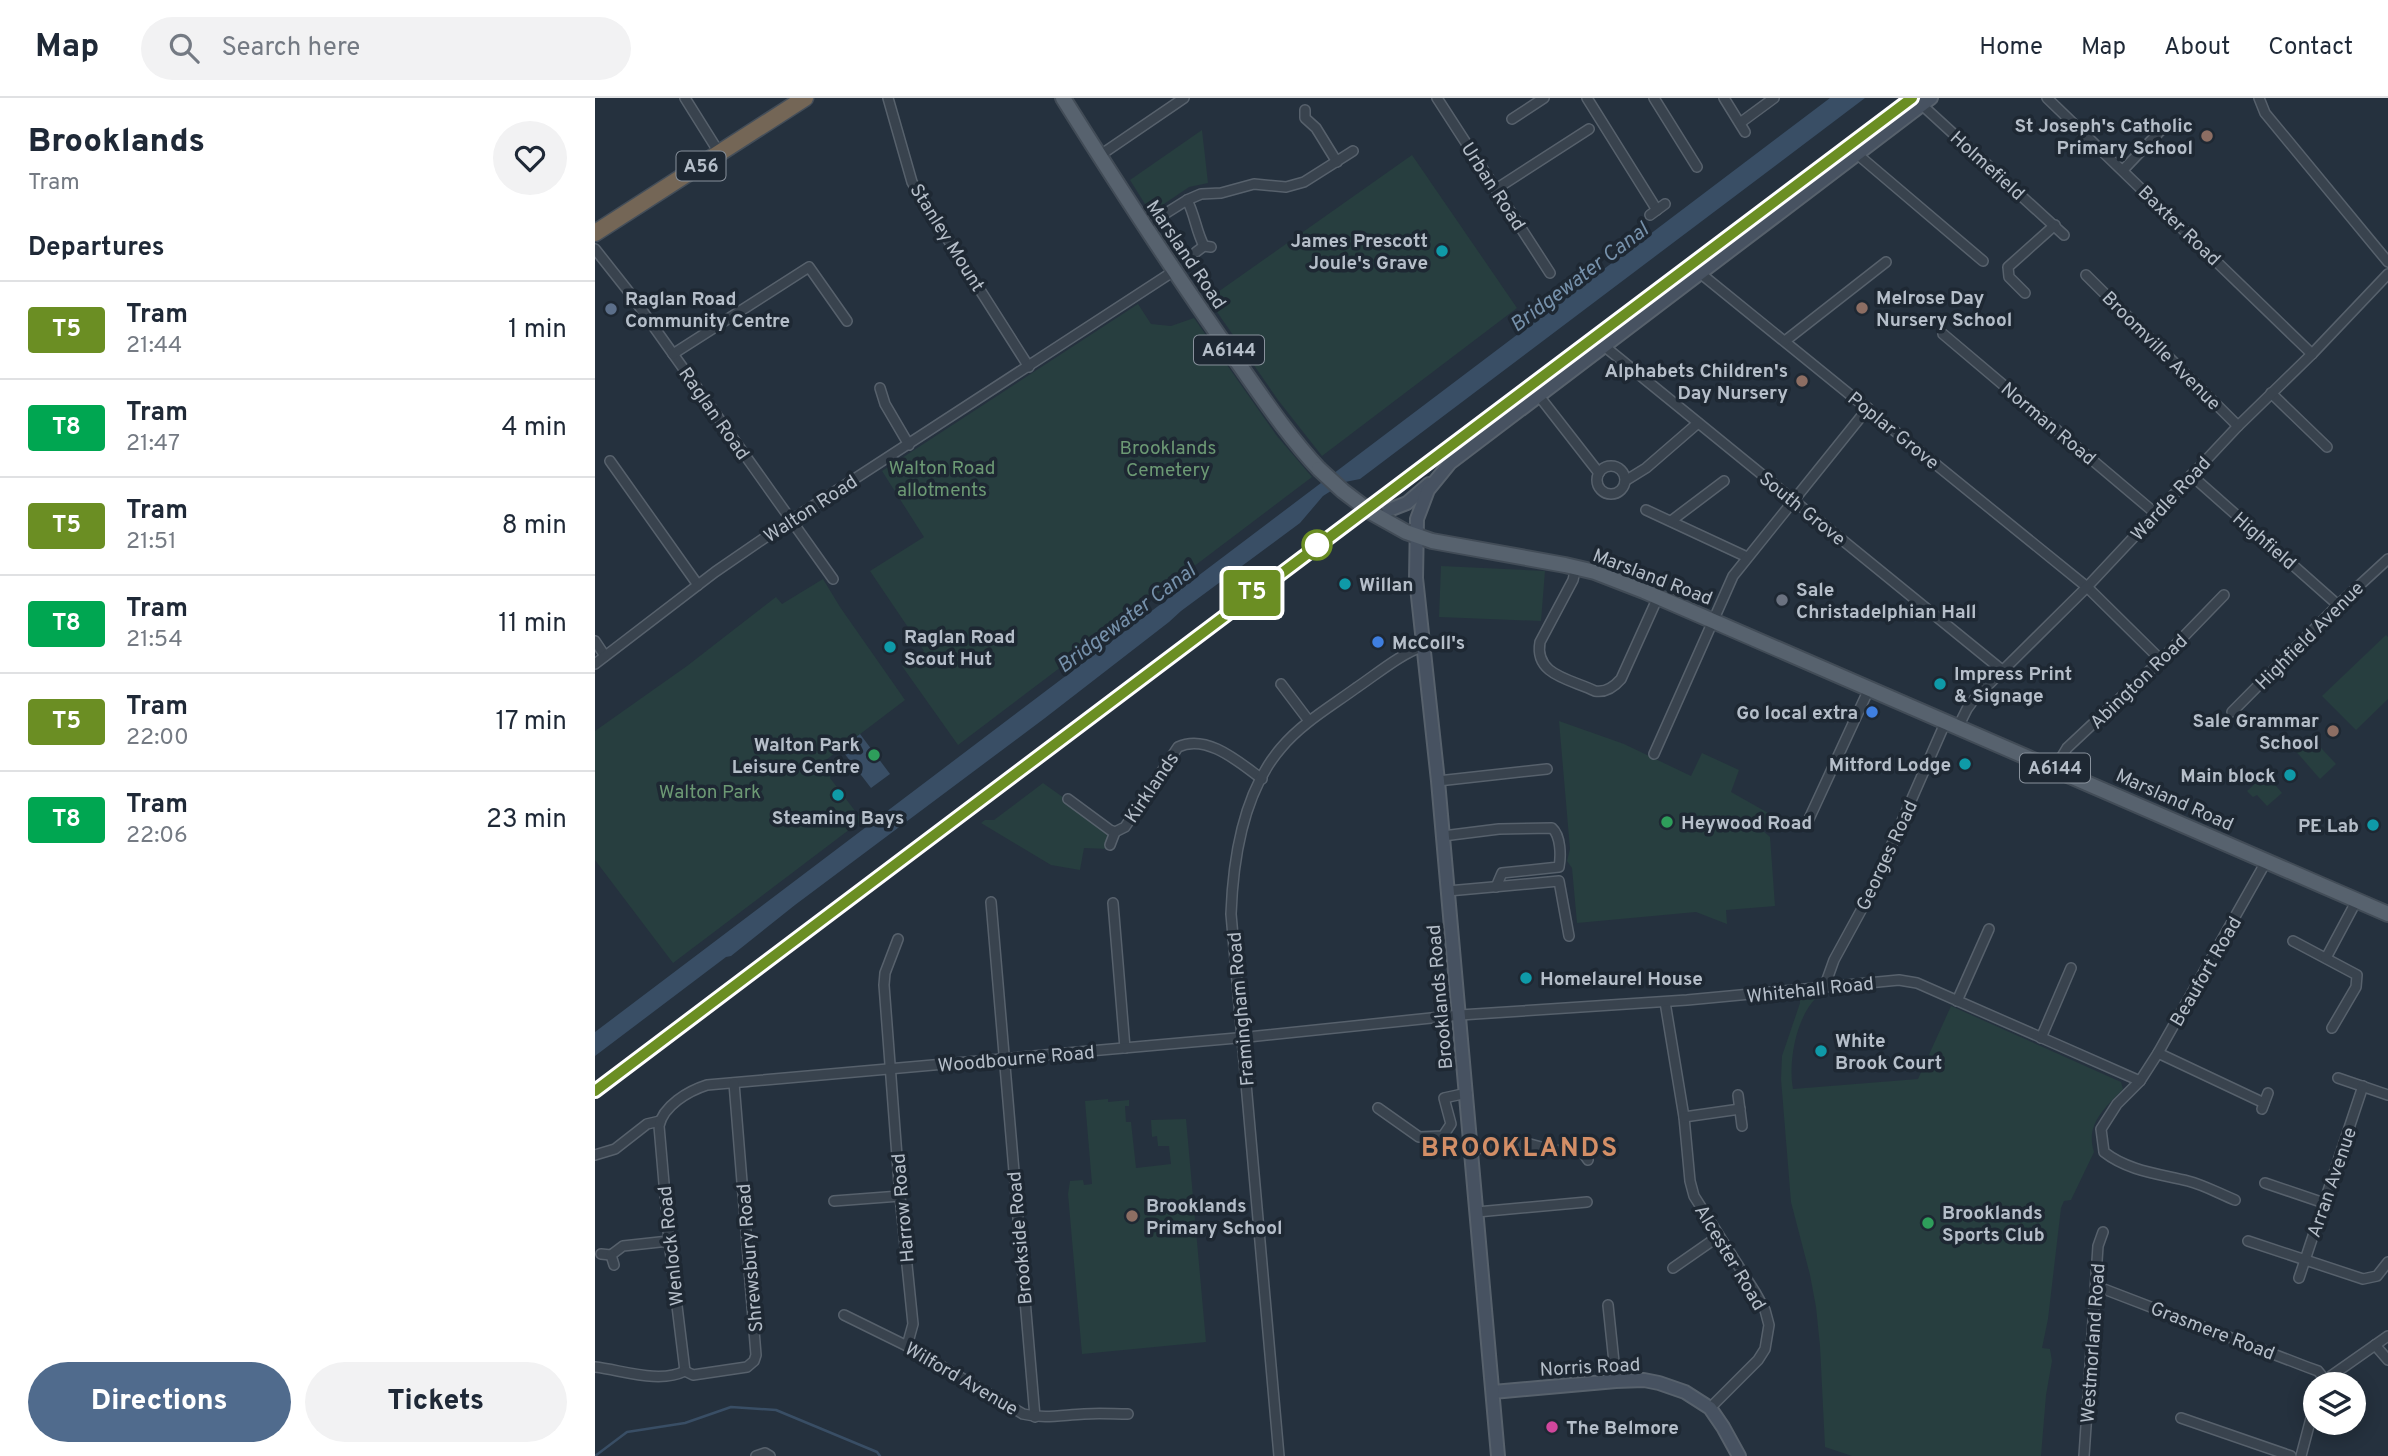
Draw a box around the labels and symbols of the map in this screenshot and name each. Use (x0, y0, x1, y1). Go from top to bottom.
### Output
place label: St Joseph's Catholic Primary School (2015, 115, 2193, 161)
street label: Holmefield (1944, 127, 2029, 206)
marker: St Joseph's Catholic Primary School (2199, 128, 2215, 144)
street label: Urban Road (1455, 138, 1530, 236)
road number: A56 (677, 152, 725, 180)
street label: Stanley Mount (904, 180, 989, 296)
street label: Baxter Road (2132, 181, 2225, 272)
street label: Marsland Road (1140, 196, 1231, 314)
water label: Bridgewater Canal (1505, 216, 1656, 339)
place label: James Prescott Joule's Grave (1290, 230, 1428, 276)
marker: James Prescott Joule's Grave (1434, 243, 1450, 259)
place label: Melrose Day Nursery School (1876, 287, 2012, 333)
street label: Broomville Avenue (2096, 287, 2225, 416)
place label: Raglan Road Community Centre (625, 288, 790, 334)
marker: Melrose Day Nursery School (1854, 300, 1870, 316)
marker: Raglan Road Community Centre (603, 301, 619, 317)
road number: A6144 (1194, 336, 1264, 364)
place label: Alphabets Children's Day Nursery (1604, 360, 1788, 406)
street label: Raglan Road (673, 363, 754, 465)
marker: Alphabets Children's Day Nursery (1794, 373, 1810, 389)
street label: Norman Road (1995, 378, 2100, 471)
street label: Poplar Grove (1842, 387, 1943, 476)
park label: Brooklands Cemetery (1120, 437, 1216, 483)
street label: Wardle Road (2126, 452, 2217, 547)
park label: Walton Road allotments (888, 457, 996, 503)
street label: South Grove (1754, 467, 1850, 552)
street label: Walton Road (760, 470, 863, 549)
street label: Highfield (2227, 507, 2300, 576)
unlabelled marker (1302, 530, 1332, 560)
street label: Marsland Road (1589, 544, 1716, 612)
water label: Bridgewater Canal (1052, 557, 1203, 680)
line badge: T5 (1221, 570, 1283, 616)
place label: Willan (1359, 574, 1414, 598)
marker: Willan (1337, 576, 1353, 592)
street label: Highfield Avenue (2251, 577, 2370, 696)
place label: Sale Christadelphian Hall (1796, 579, 1977, 625)
marker: Sale Christadelphian Hall (1774, 592, 1790, 608)
place label: Raglan Road Scout Hut (904, 626, 1016, 672)
street label: Abington Road (2085, 630, 2193, 735)
place label: McColl's (1392, 632, 1465, 656)
marker: McColl's (1370, 634, 1386, 650)
marker: Raglan Road Scout Hut (882, 639, 898, 655)
place label: Impress Print & Signage (1954, 663, 2072, 709)
marker: Impress Print & Signage (1932, 676, 1948, 692)
place label: Go local extra (1736, 702, 1858, 726)
marker: Go local extra (1864, 704, 1880, 720)
place label: Sale Grammar School (2193, 710, 2319, 756)
marker: Sale Grammar School (2325, 723, 2341, 739)
place label: Walton Park Leisure Centre (732, 734, 860, 780)
marker: Walton Park Leisure Centre (866, 747, 882, 763)
street label: Kirklands (1120, 748, 1185, 828)
place label: Mitford Lodge (1829, 754, 1951, 778)
road number: A6144 (2020, 754, 2090, 782)
marker: Mitford Lodge (1957, 756, 1973, 772)
street label: Marsland Road (2112, 764, 2237, 837)
place label: Main block (2180, 765, 2276, 789)
marker: Main block (2282, 767, 2298, 783)
park label: Walton Park (659, 781, 761, 805)
marker: Steaming Bays (830, 787, 846, 803)
street label: Georges Road (1852, 797, 1924, 915)
place label: Steaming Bays (772, 807, 904, 831)
place label: Heywood Road (1681, 812, 1812, 836)
marker: Heywood Road (1659, 814, 1675, 830)
place label: PE Lab (2298, 815, 2359, 839)
marker: PE Lab (2365, 817, 2381, 833)
street label: Beaufort Road (2166, 913, 2248, 1031)
street label: Brooklands Road (1423, 923, 1459, 1070)
street label: Framingham Road (1223, 931, 1261, 1087)
place label: Homelaurel House (1540, 968, 1703, 992)
marker: Homelaurel House (1518, 970, 1534, 986)
street label: Whitehall Road (1745, 972, 1875, 1010)
place label: White Brook Court (1835, 1030, 1942, 1076)
street label: Woodbourne Road (937, 1041, 1096, 1079)
marker: White Brook Court (1813, 1043, 1829, 1059)
street label: Arran Avenue (2303, 1124, 2363, 1241)
district label: BROOKLANDS (1421, 1133, 1619, 1166)
street label: Harrow Road (887, 1152, 921, 1263)
street label: Brookside Road (1003, 1170, 1039, 1305)
street label: Shrewsbury Road (733, 1182, 769, 1333)
street label: Wenlock Road (654, 1185, 690, 1307)
place label: Brooklands Primary School (1146, 1195, 1282, 1241)
street label: Alcester Road (1688, 1201, 1770, 1315)
place label: Brooklands Sports Club (1942, 1202, 2045, 1248)
marker: Brooklands Primary School (1124, 1208, 1140, 1224)
marker: Brooklands Sports Club (1920, 1215, 1936, 1231)
street label: Westmorland Road (2076, 1262, 2112, 1424)
street label: Grasmere Road (2147, 1297, 2278, 1367)
street label: Wilford Avenue (900, 1338, 1022, 1422)
street label: Norris Road (1539, 1353, 1641, 1383)
place label: The Belmore (1566, 1417, 1679, 1441)
marker: The Belmore (1544, 1419, 1560, 1435)

